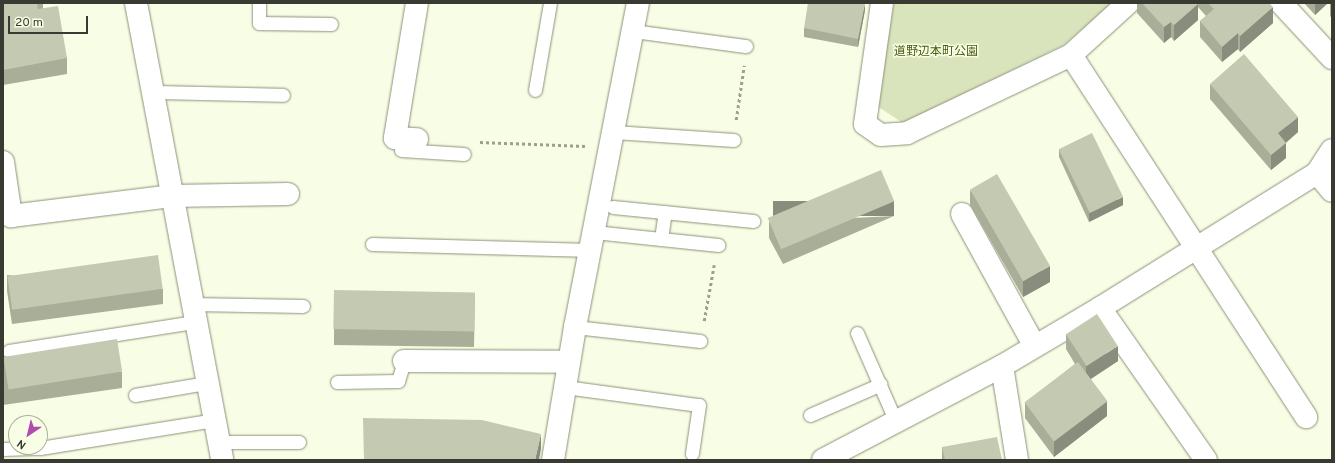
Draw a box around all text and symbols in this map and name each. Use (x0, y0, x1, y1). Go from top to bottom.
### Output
scale bar (10, 8, 90, 34)
text: 20 m (15, 15, 43, 31)
park label: 道野辺本町公園 (894, 46, 978, 60)
north arrow (8, 415, 48, 455)
text: N (14, 436, 29, 452)

